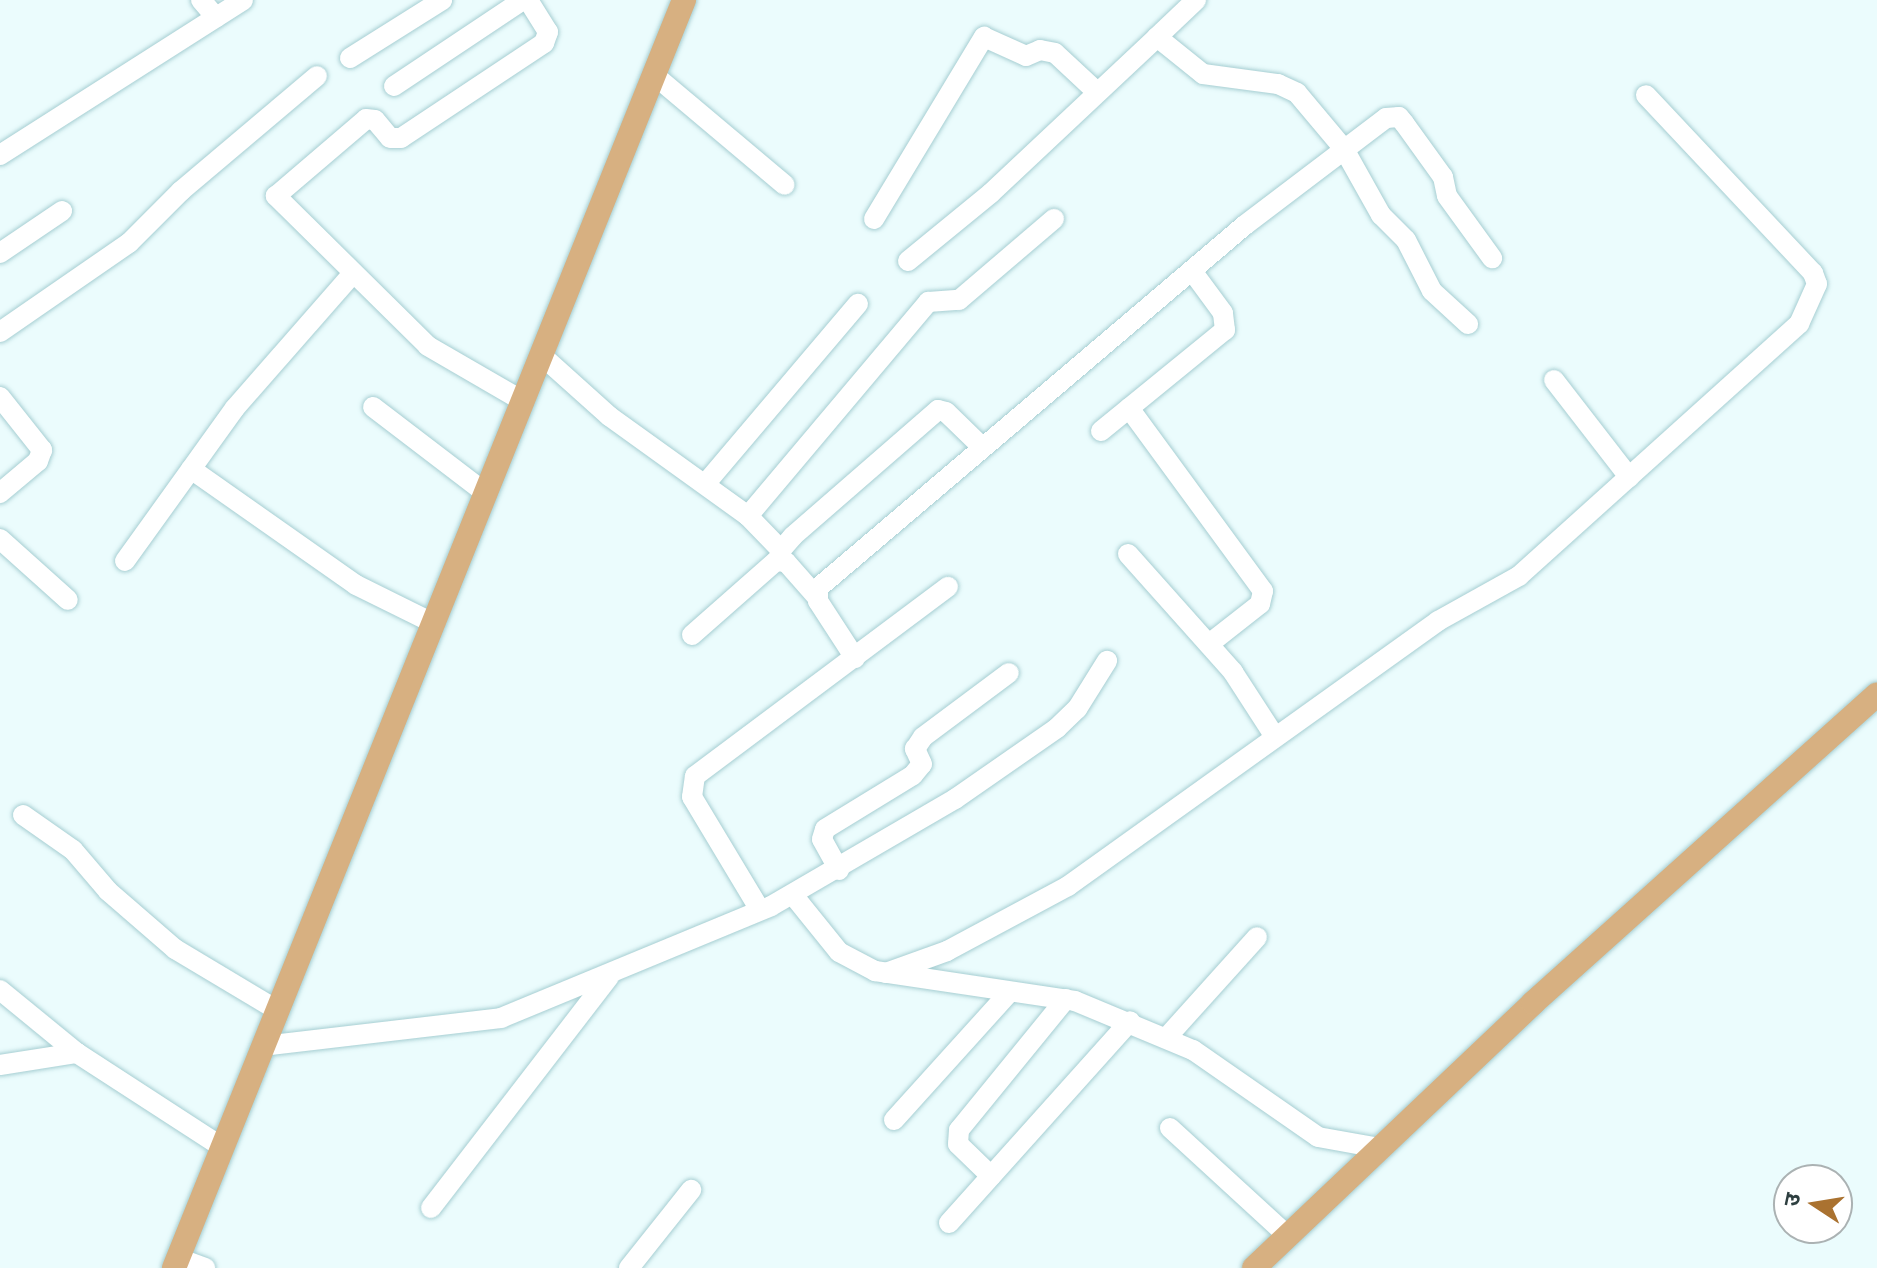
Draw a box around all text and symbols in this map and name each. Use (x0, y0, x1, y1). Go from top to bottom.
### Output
north arrow (1773, 1164, 1853, 1244)
text: उ (1775, 1190, 1807, 1209)

